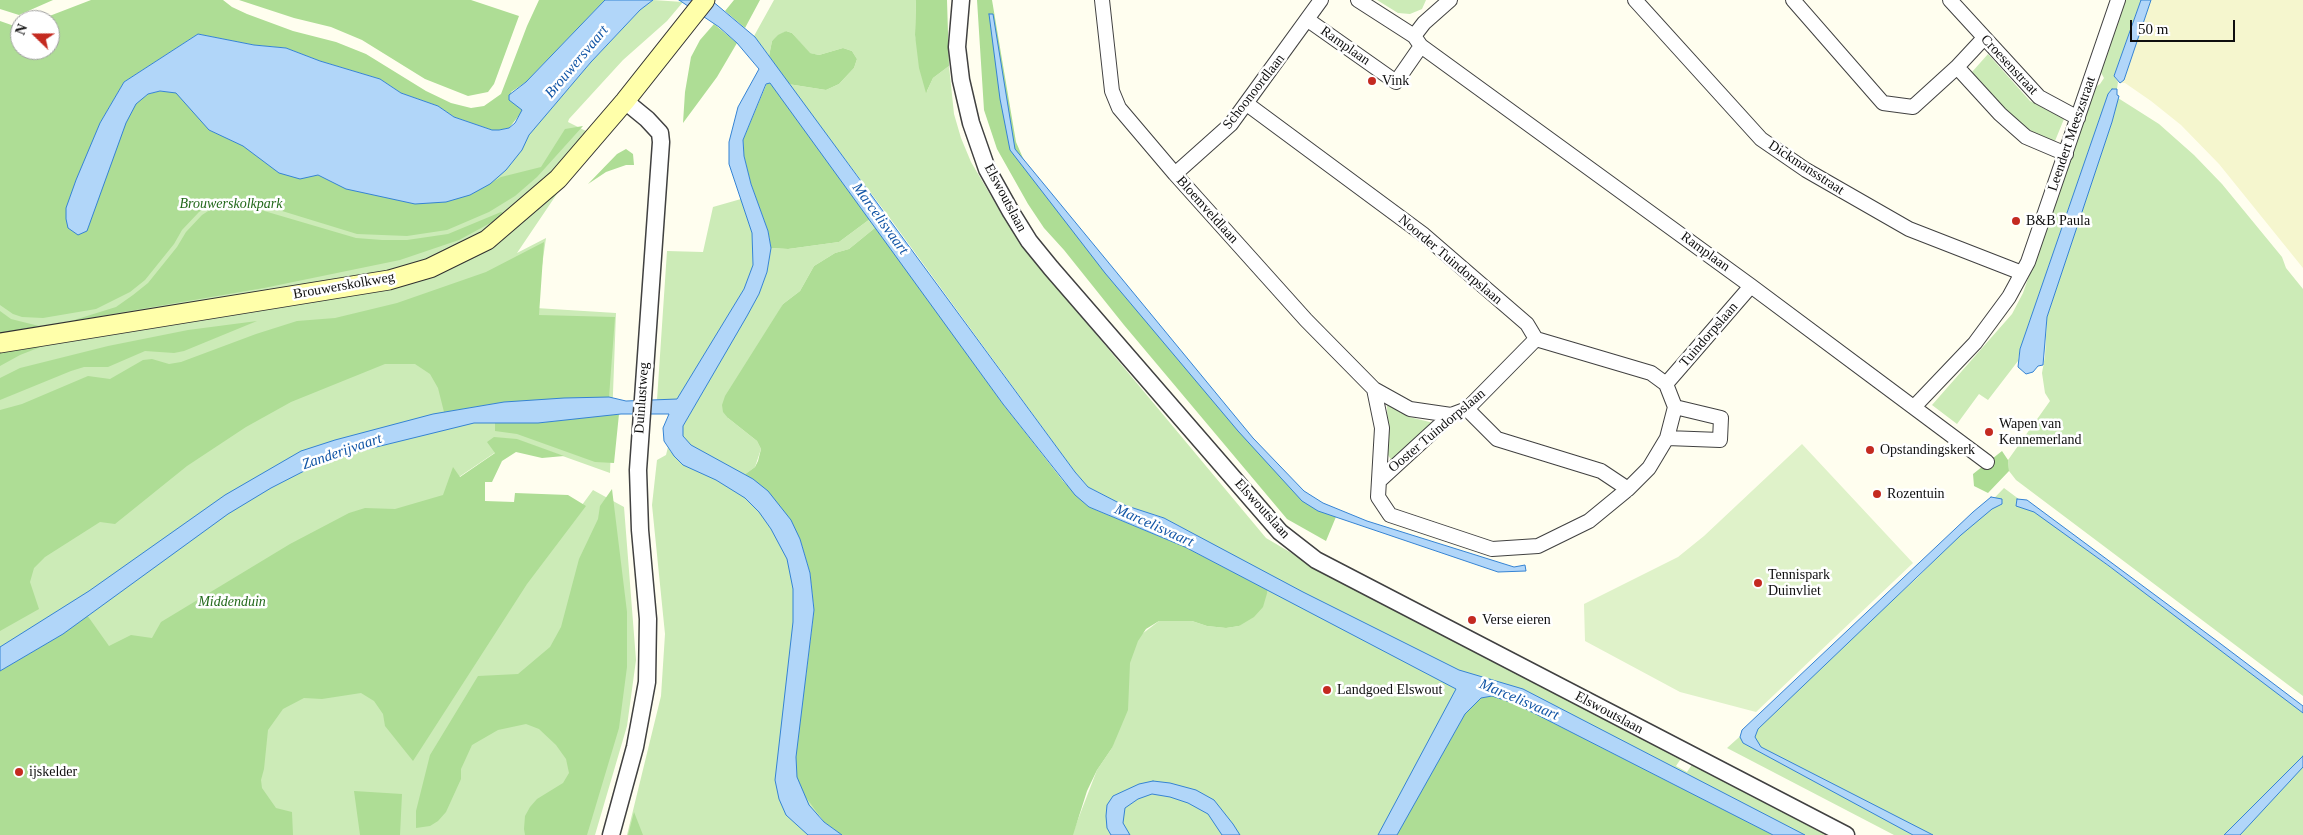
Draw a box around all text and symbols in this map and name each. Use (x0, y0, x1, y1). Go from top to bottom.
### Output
north arrow (10, 10, 60, 60)
scale bar (2133, 10, 2238, 42)
text: 50 m (2138, 21, 2168, 37)
text: N (13, 22, 30, 37)
water label: Brouwersvaart (541, 22, 613, 102)
street label: Ramplaan (1317, 23, 1373, 69)
street label: Croesenstraat (1977, 31, 2041, 99)
street label: Schoonoordlaan (1219, 51, 1289, 133)
place label: Vink (1382, 73, 1409, 89)
street label: Leendert Meeszstraat (2045, 74, 2099, 194)
marker: Vink (1366, 75, 1378, 87)
street label: Dickmansstraat (1765, 137, 1847, 199)
street label: Elswoutslaan (980, 161, 1030, 235)
street label: Bloemveldlaan (1172, 173, 1242, 247)
water label: Marcelisvaart (848, 180, 912, 258)
park label: Brouwerskolkpark (180, 196, 282, 212)
street label: Noorder Tuindorpslaan (1395, 212, 1505, 308)
place label: B&B Paula (2026, 213, 2090, 229)
marker: B&B Paula (2010, 215, 2022, 227)
street label: Ramplaan (1677, 229, 1733, 275)
street label: Brouwerskolkweg (292, 269, 396, 303)
street label: Tuindorpslaan (1676, 299, 1742, 371)
street label: Duinlustweg (631, 362, 653, 434)
street label: Ooster Tuindorpslaan (1385, 386, 1489, 476)
place label: Wapen van Kennemerland (1999, 416, 2081, 448)
marker: Wapen van Kennemerland (1983, 426, 1995, 438)
water label: Zanderijvaart (300, 430, 384, 474)
place label: Opstandingskerk (1880, 442, 1975, 458)
marker: Opstandingskerk (1864, 444, 1876, 456)
street label: Elswoutslaan (1231, 476, 1293, 542)
place label: Rozentuin (1887, 486, 1945, 502)
marker: Rozentuin (1871, 488, 1883, 500)
water label: Marcelisvaart (1112, 501, 1196, 551)
place label: Tennispark Duinvliet (1768, 567, 1830, 600)
marker: Tennispark Duinvliet (1752, 577, 1764, 589)
park label: Middenduin (198, 594, 266, 610)
place label: Verse eieren (1482, 612, 1551, 628)
marker: Verse eieren (1466, 614, 1478, 626)
water label: Marcelisvaart (1477, 675, 1561, 725)
place label: Landgoed Elswout (1337, 682, 1442, 698)
marker: Landgoed Elswout (1321, 684, 1333, 696)
street label: Elswoutslaan (1572, 688, 1646, 738)
place label: ijskelder (29, 764, 77, 780)
marker: ijskelder (13, 766, 25, 778)

